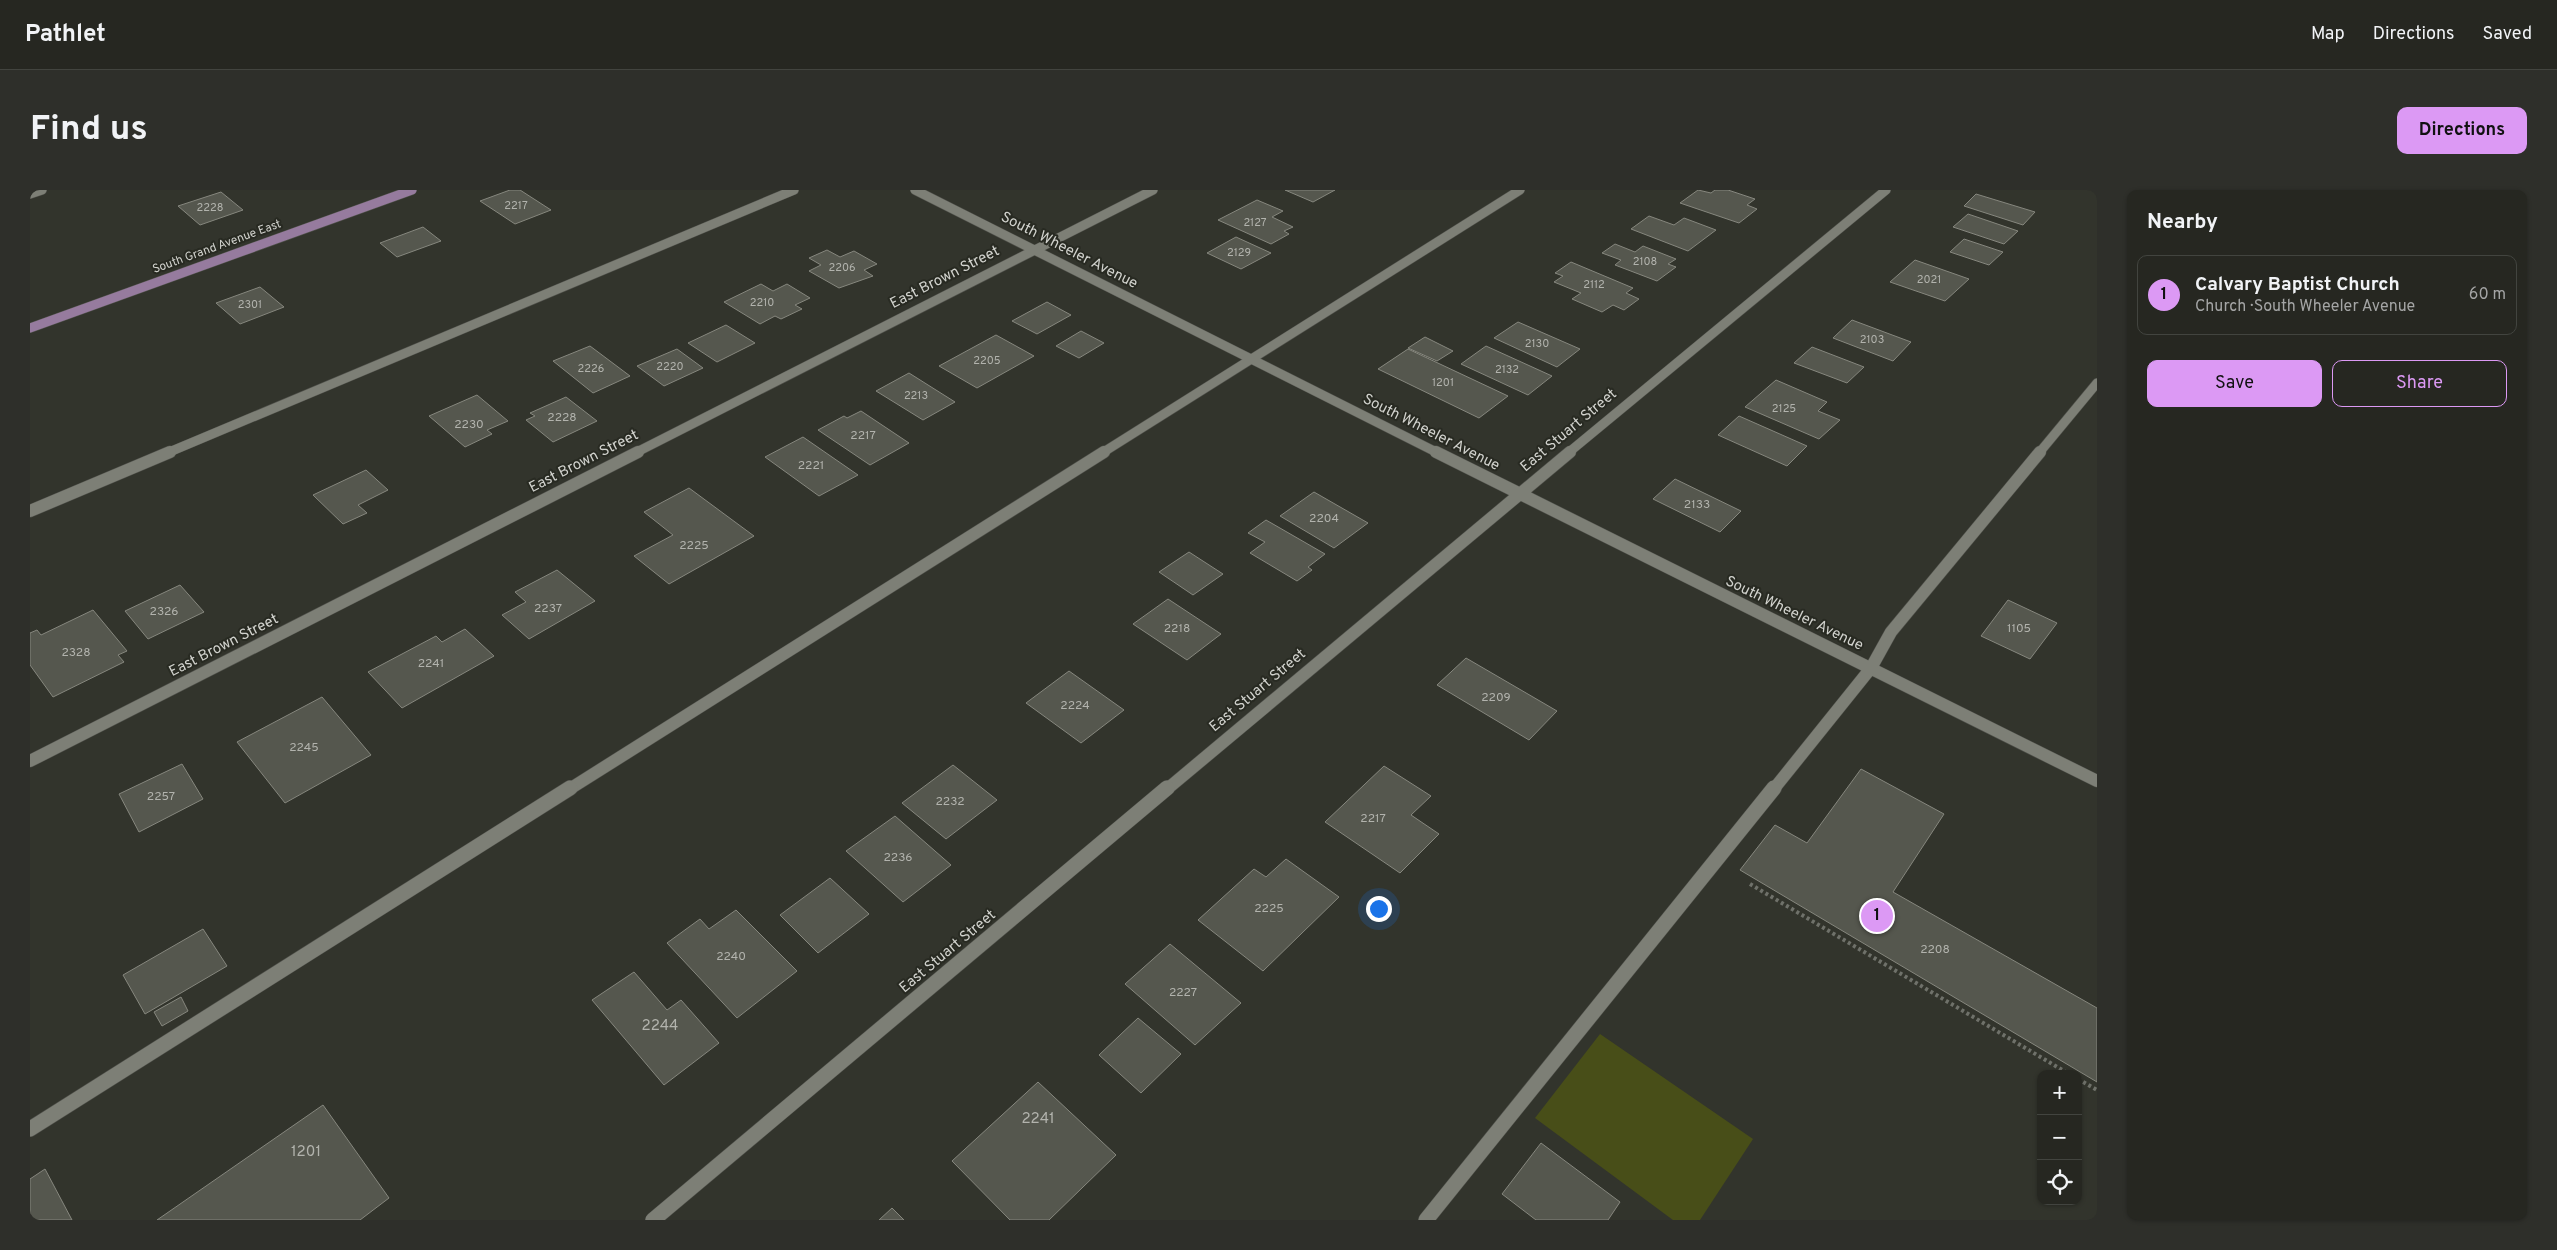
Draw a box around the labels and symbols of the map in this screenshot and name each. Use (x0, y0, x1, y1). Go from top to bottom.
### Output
house number: 2217 (504, 199, 528, 213)
house number: 2228 (197, 201, 223, 215)
street label: South Wheeler Avenue (997, 208, 1141, 294)
street label: South Grand Avenue East (150, 216, 284, 278)
house number: 2127 (1243, 216, 1267, 230)
street label: East Brown Street (887, 242, 1003, 314)
house number: 2129 (1227, 246, 1251, 260)
house number: 2108 (1633, 255, 1657, 269)
house number: 2206 (828, 261, 856, 275)
house number: 2021 (1917, 273, 1941, 287)
house number: 2112 (1583, 278, 1605, 292)
house number: 2210 (750, 296, 774, 310)
house number: 2301 (238, 298, 262, 312)
house number: 2103 (1860, 333, 1884, 347)
house number: 2130 (1525, 337, 1549, 351)
house number: 2205 (973, 354, 1001, 368)
house number: 2220 (656, 360, 684, 374)
house number: 2226 (578, 362, 604, 376)
house number: 2132 (1495, 363, 1519, 377)
house number: 1201 (1432, 376, 1454, 390)
street label: East Stuart Street (1517, 385, 1621, 477)
house number: 2213 (904, 389, 928, 403)
street label: South Wheeler Avenue (1359, 390, 1503, 476)
house number: 2125 (1772, 402, 1796, 416)
house number: 2228 (547, 410, 577, 426)
house number: 2230 (454, 417, 484, 433)
street label: East Brown Street (526, 426, 642, 498)
house number: 2217 (850, 428, 876, 444)
house number: 2221 (798, 458, 824, 474)
house number: 2133 (1684, 497, 1710, 513)
house number: 2204 (1309, 511, 1339, 527)
house number: 2225 (679, 538, 709, 554)
street label: South Wheeler Avenue (1722, 572, 1866, 656)
house number: 2237 (534, 601, 562, 617)
house number: 2326 (150, 604, 178, 620)
street label: East Brown Street (166, 610, 282, 682)
house number: 2218 (1164, 621, 1190, 637)
house number: 1105 (2007, 621, 2031, 637)
house number: 2328 (61, 645, 91, 661)
street label: East Stuart Street (1206, 645, 1310, 737)
house number: 2241 (418, 656, 444, 672)
house number: 2209 (1481, 690, 1511, 706)
house number: 2224 (1060, 698, 1090, 714)
house number: 2245 (289, 740, 319, 756)
house number: 2257 (147, 789, 175, 805)
house number: 2232 (935, 794, 965, 810)
house number: 2217 (1360, 811, 1386, 827)
house number: 2236 (883, 850, 913, 866)
your location (1366, 896, 1392, 922)
pin: 1 (1861, 897, 1893, 935)
house number: 2225 (1254, 901, 1284, 917)
street label: East Stuart Street (896, 906, 1000, 998)
house number: 2208 (1920, 942, 1950, 958)
house number: 2240 (716, 949, 746, 965)
house number: 2227 (1169, 985, 1197, 1001)
house number: 2244 (642, 1017, 678, 1036)
house number: 2241 (1021, 1110, 1055, 1129)
house number: 1201 (291, 1143, 321, 1162)

